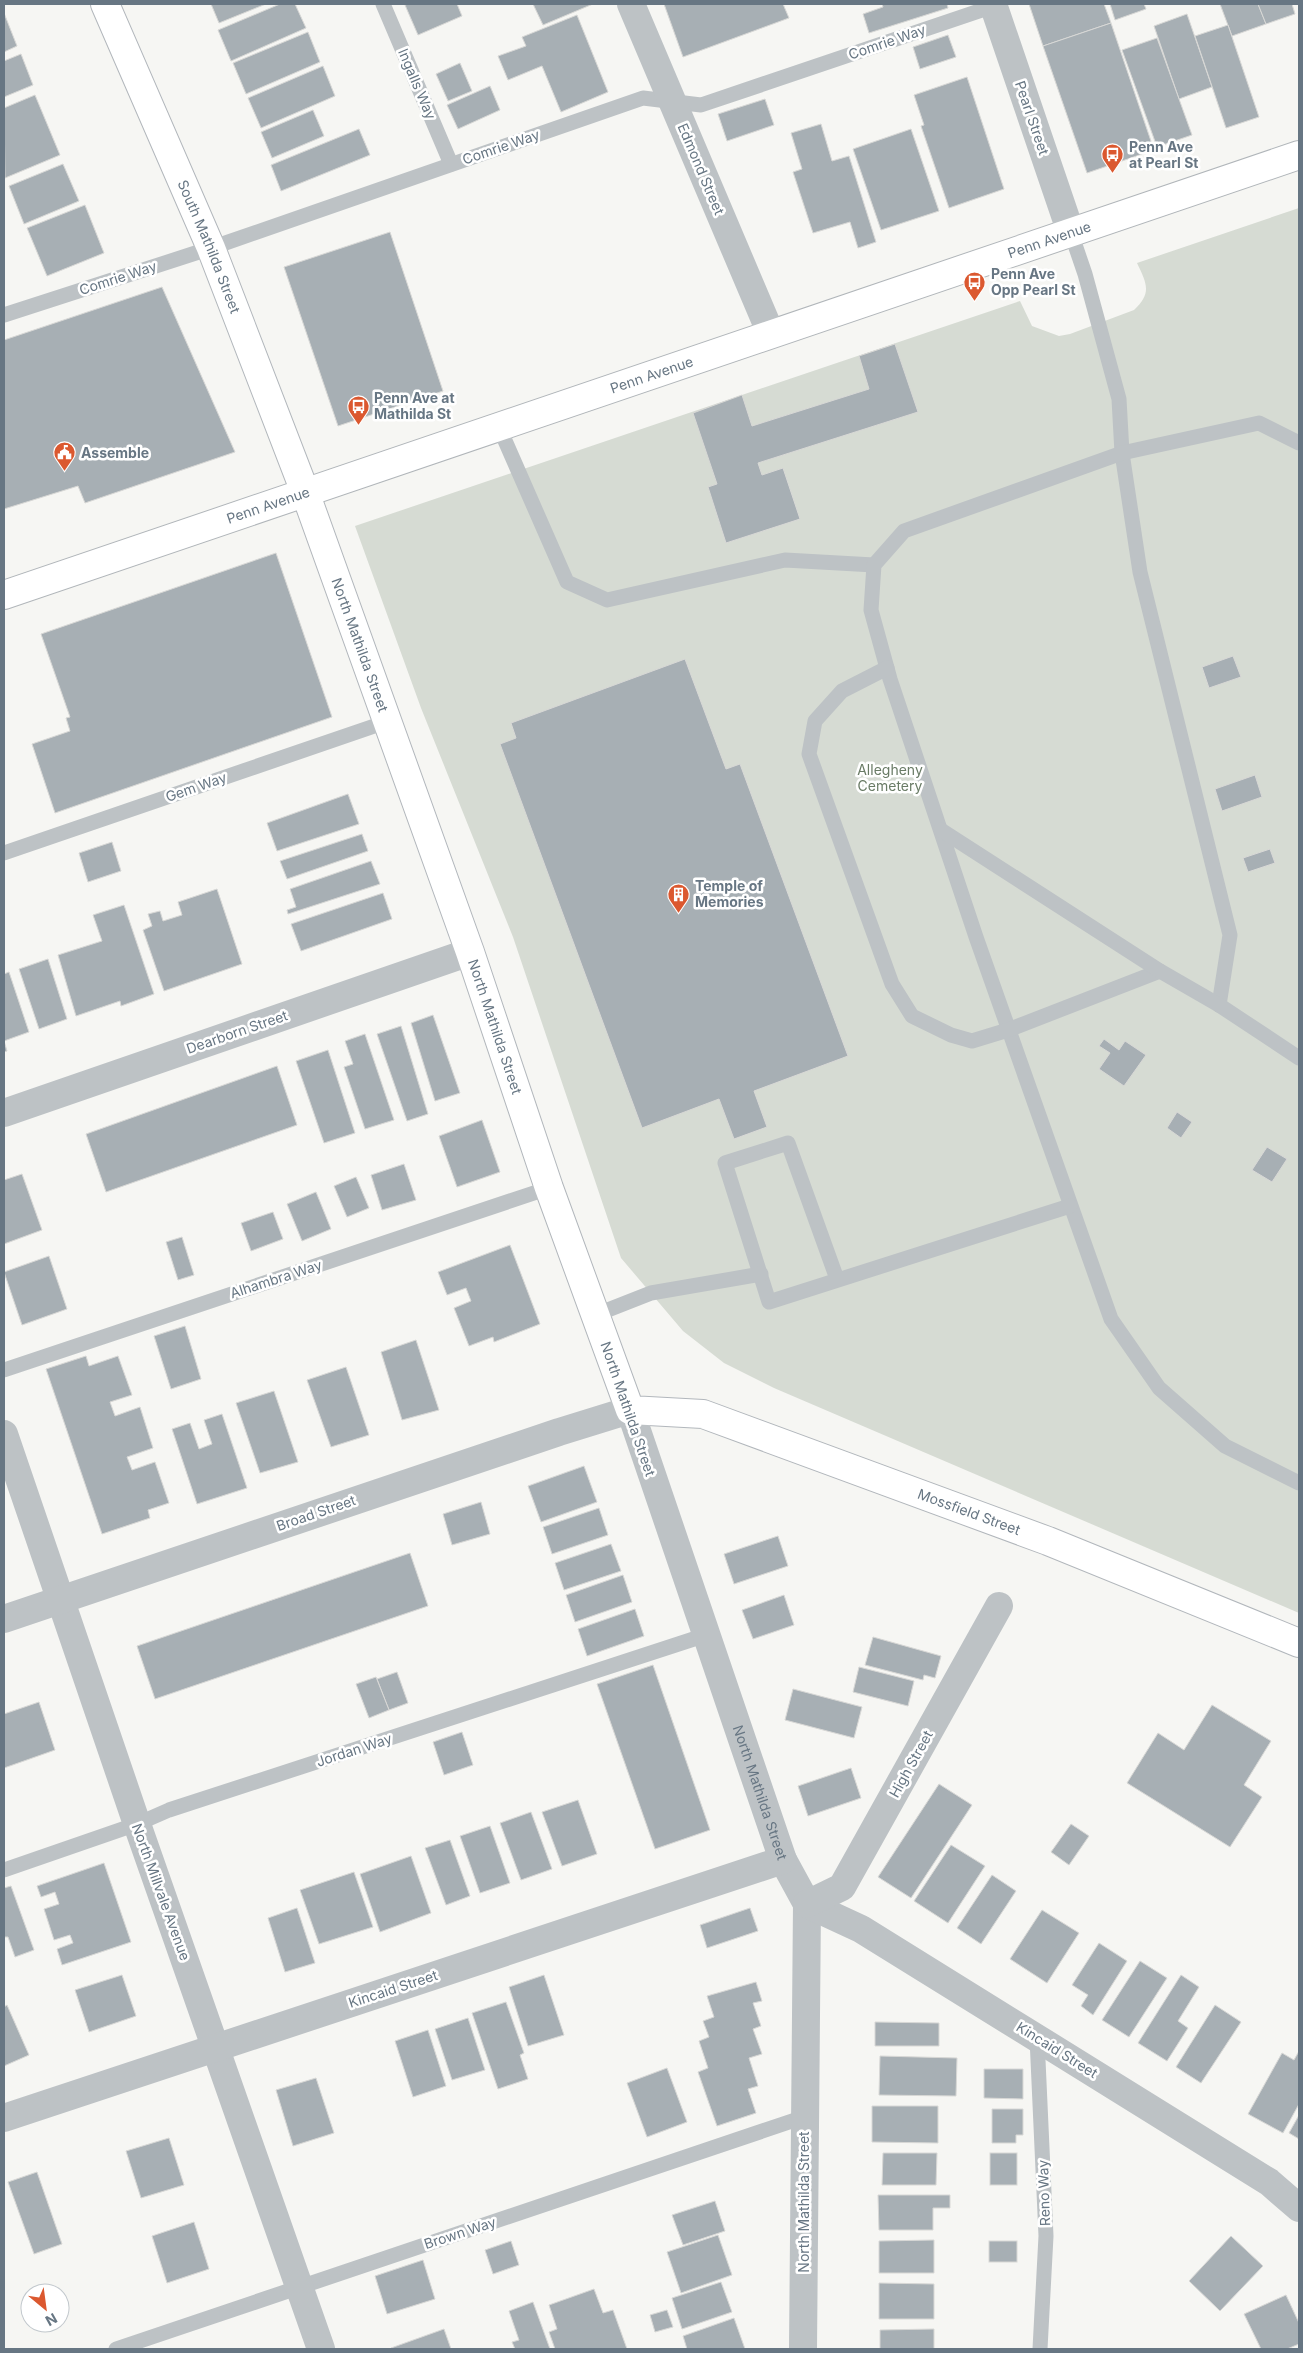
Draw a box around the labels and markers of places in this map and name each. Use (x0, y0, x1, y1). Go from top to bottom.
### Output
place label: Penn Ave at Pearl St (1129, 138, 1198, 171)
bus stop icon: Penn Ave at Pearl St (1101, 143, 1125, 174)
place label: Penn Ave Opp Pearl St (991, 265, 1076, 298)
bus stop icon: Penn Ave Opp Pearl St (963, 270, 987, 301)
place label: Penn Ave at Mathilda St (374, 389, 455, 422)
bus stop icon: Penn Ave at Mathilda St (346, 394, 370, 425)
public building icon: Assemble (53, 441, 77, 472)
place label: Assemble (81, 444, 149, 461)
place label: Temple of Memories (695, 877, 764, 910)
building icon: Temple of Memories (667, 882, 691, 913)

